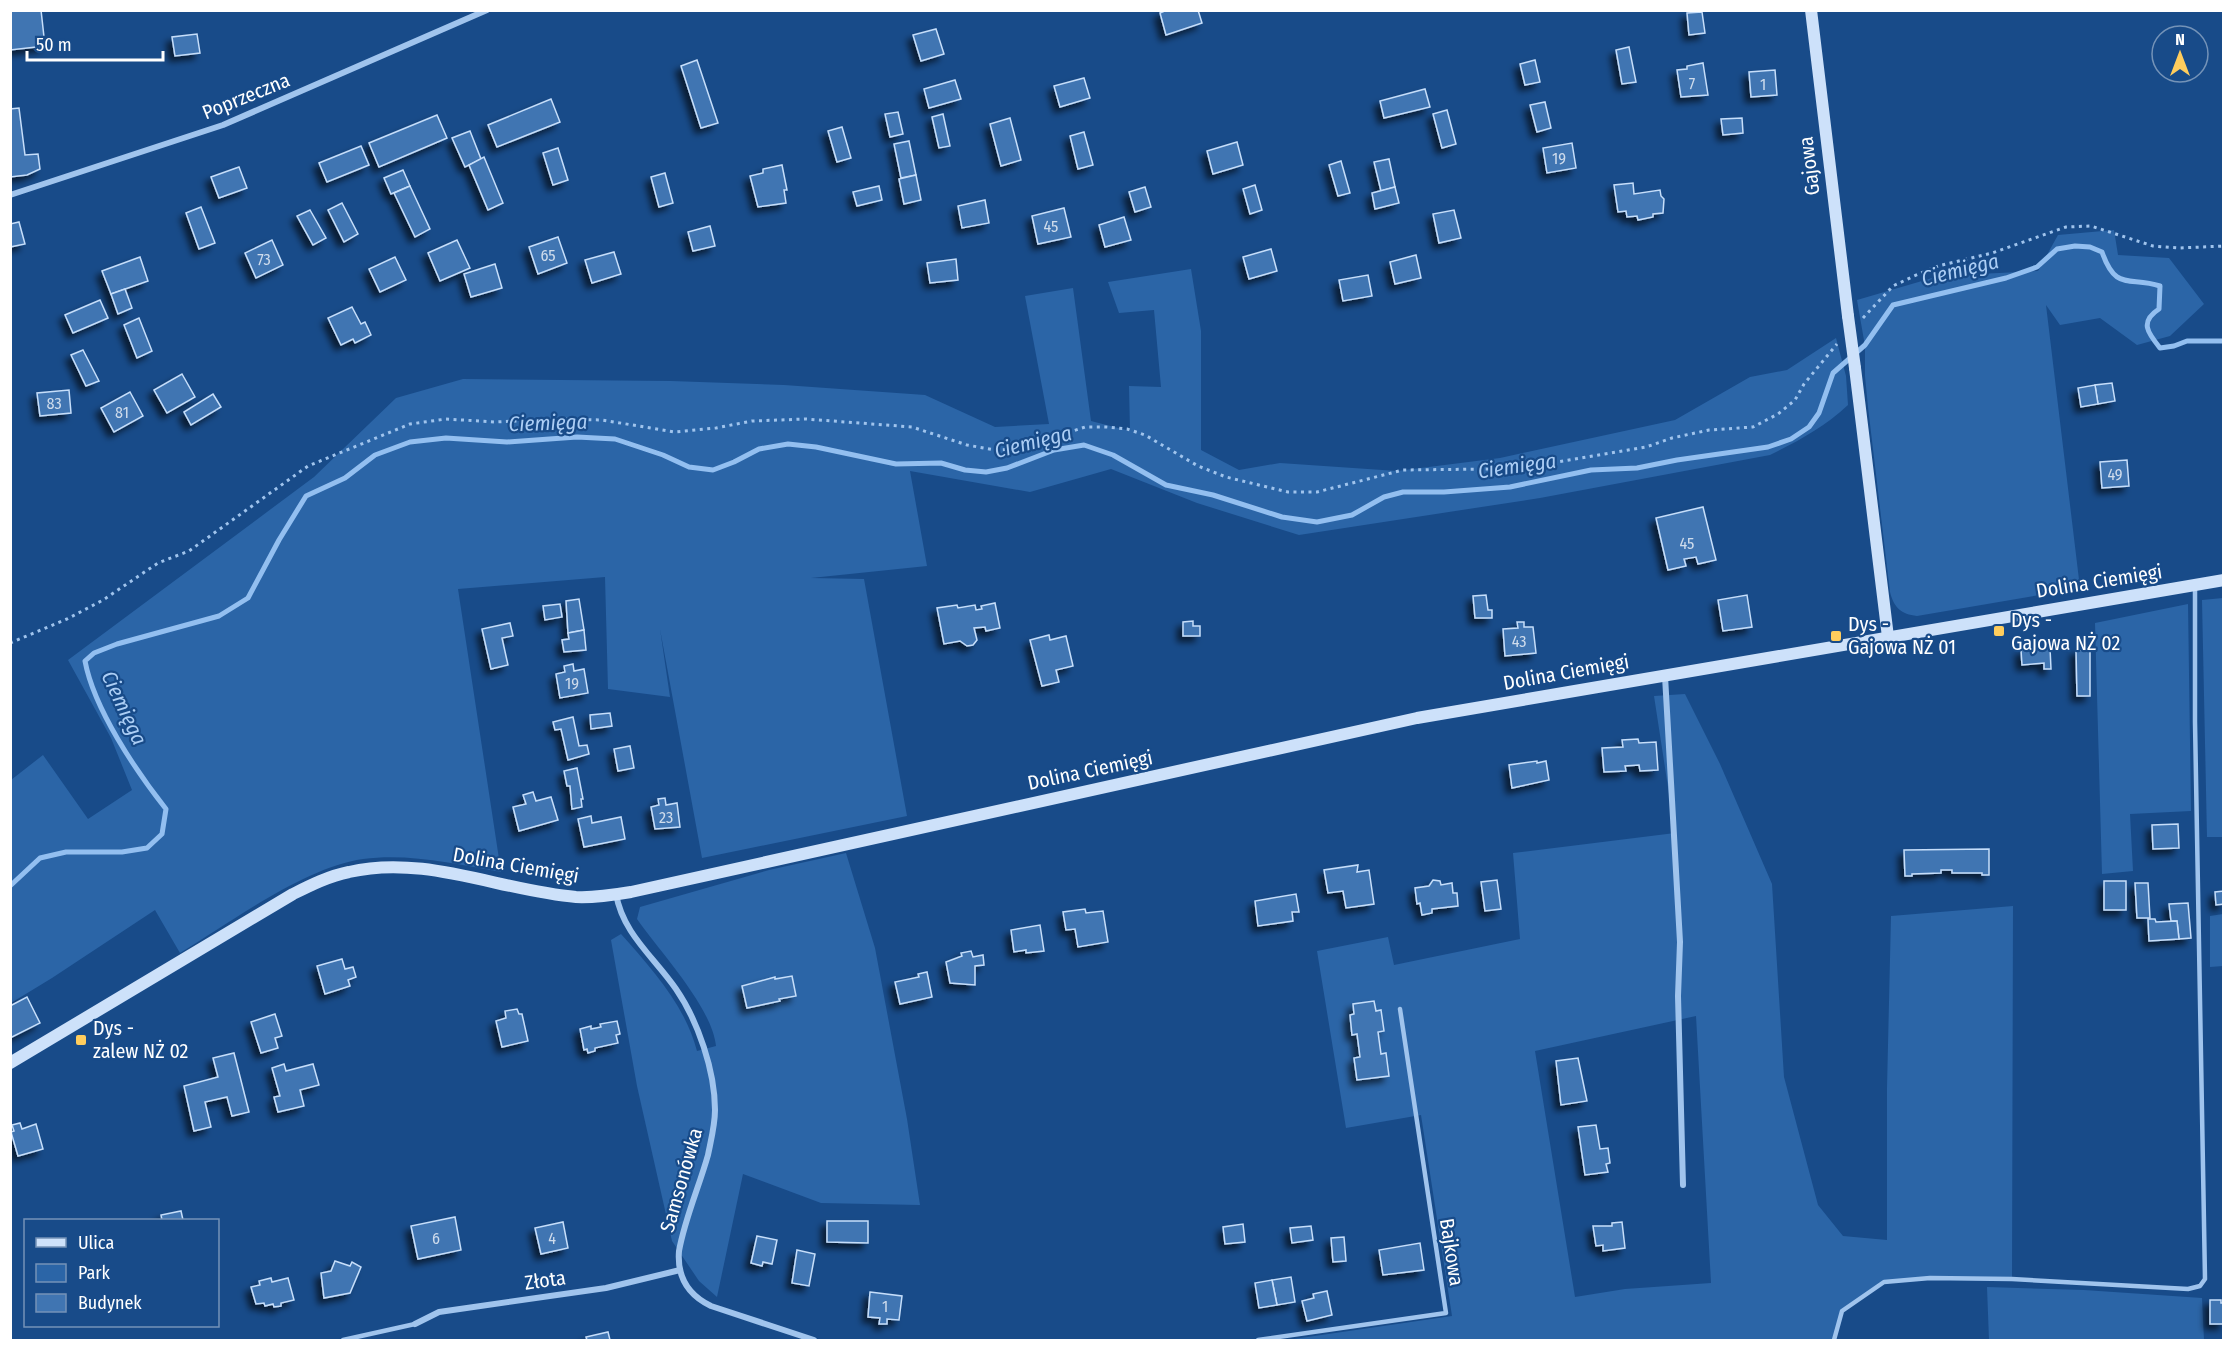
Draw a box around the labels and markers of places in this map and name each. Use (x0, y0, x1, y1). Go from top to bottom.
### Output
place label: Dys - Gajowa NŻ 02 (2011, 608, 2120, 655)
place label: Dys - Gajowa NŻ 01 (1848, 612, 1956, 659)
marker: Dys - Gajowa NŻ 02 (1992, 624, 2006, 638)
marker: Dys - Gajowa NŻ 01 (1829, 629, 1843, 643)
place label: Dys - zalew NŻ 02 (93, 1016, 189, 1063)
marker: Dys - zalew NŻ 02 (74, 1033, 88, 1047)

